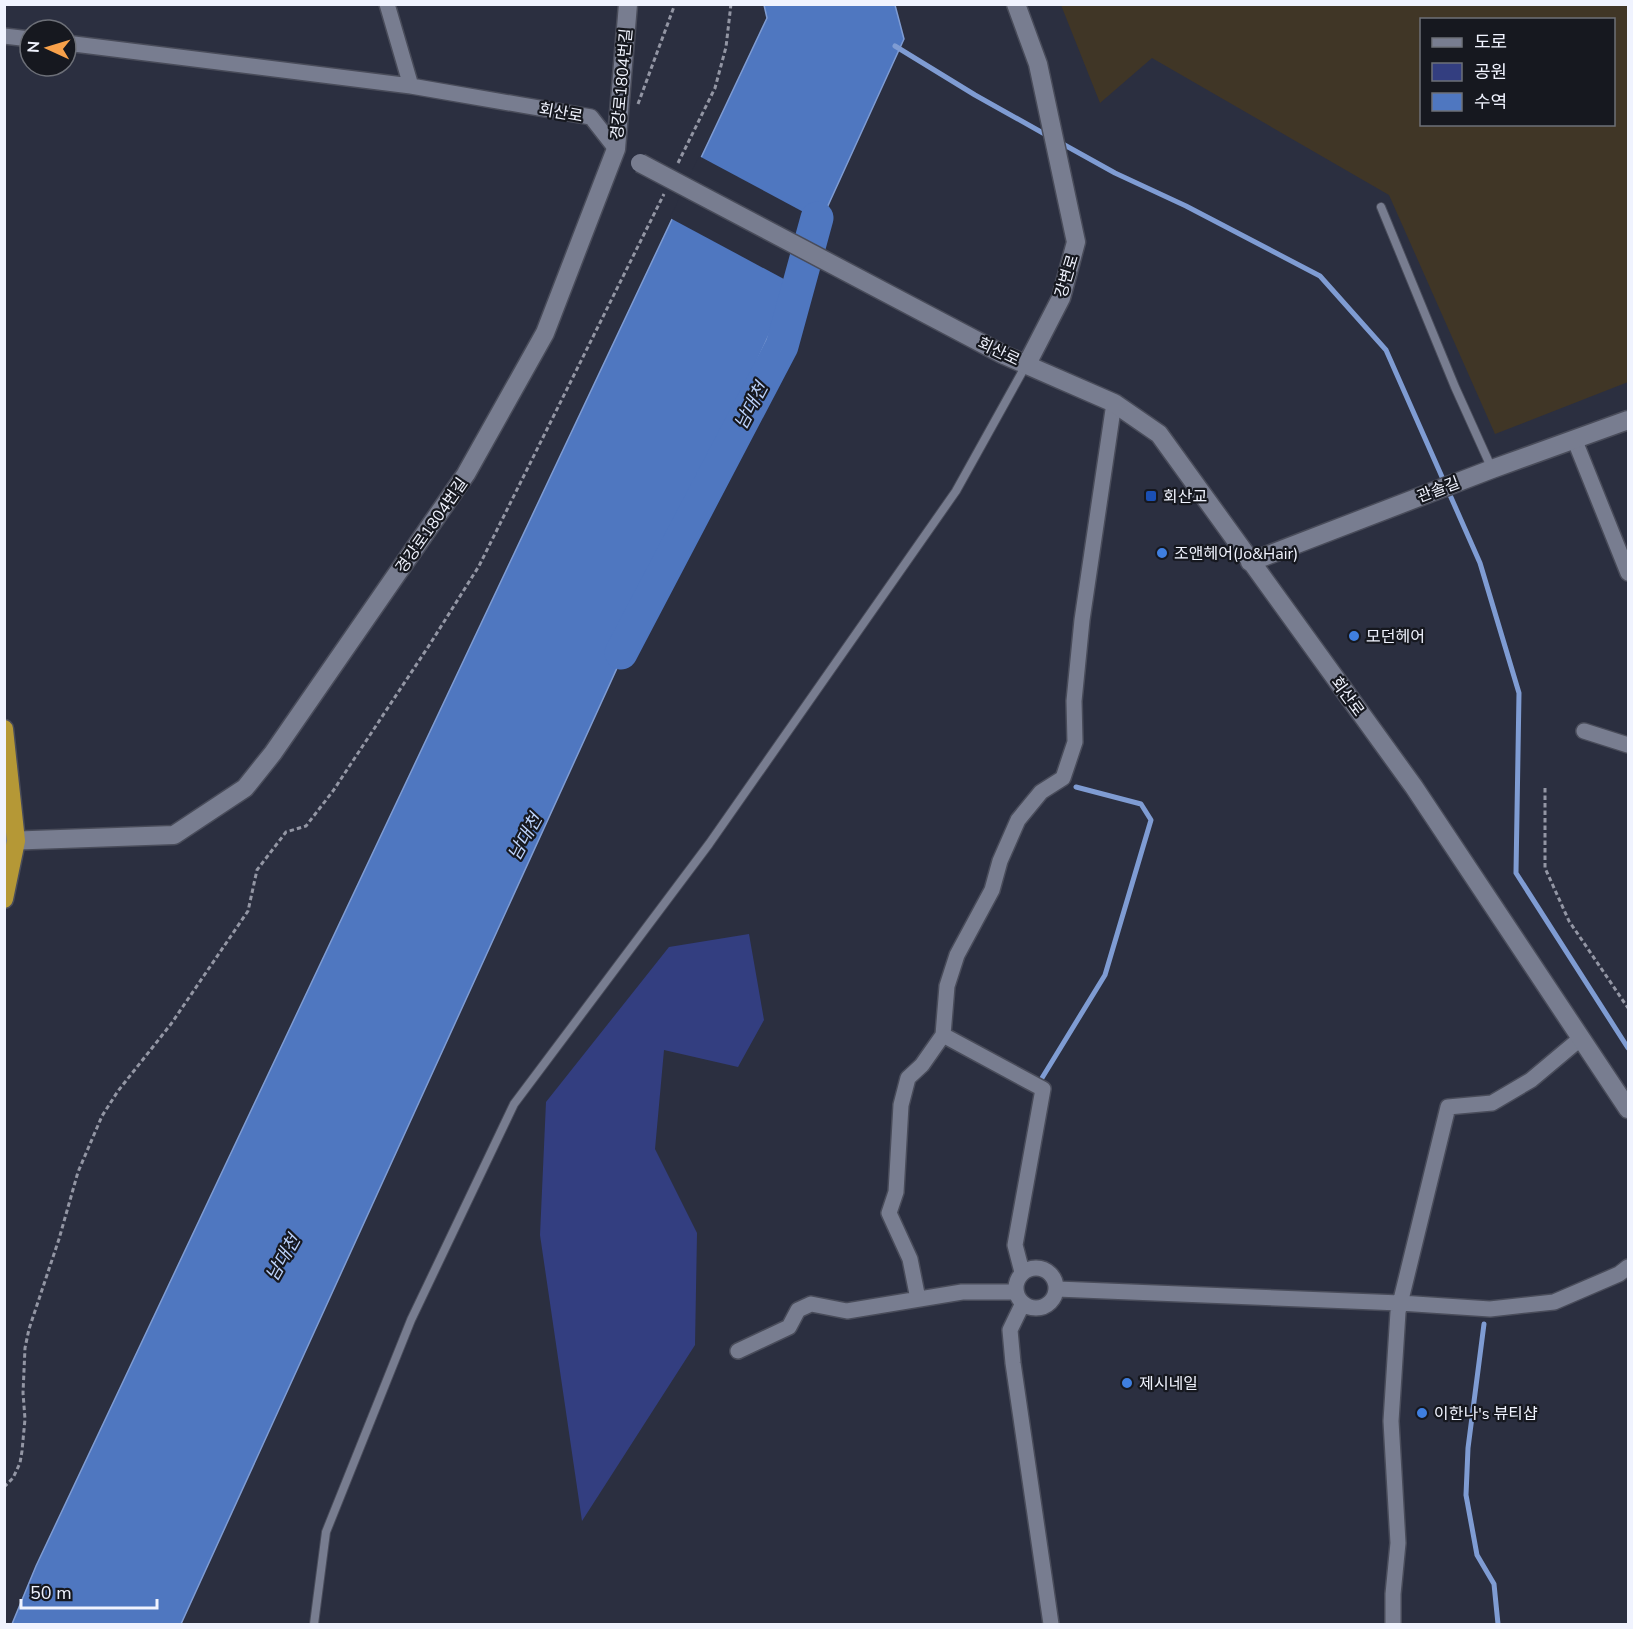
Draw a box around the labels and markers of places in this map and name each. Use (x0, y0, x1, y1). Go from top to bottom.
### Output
place label: 회산교 (1163, 486, 1207, 508)
marker: 회산교 (1144, 489, 1158, 503)
place label: 조앤헤어(Jo&Hair) (1174, 543, 1298, 565)
marker: 조앤헤어(Jo&Hair) (1155, 546, 1169, 560)
place label: 모던헤어 (1366, 626, 1425, 648)
marker: 모던헤어 (1347, 629, 1361, 643)
place label: 제시네일 (1139, 1373, 1198, 1395)
marker: 제시네일 (1120, 1376, 1134, 1390)
place label: 이한나's 뷰티샵 (1434, 1403, 1538, 1425)
marker: 이한나's 뷰티샵 (1415, 1406, 1429, 1420)

